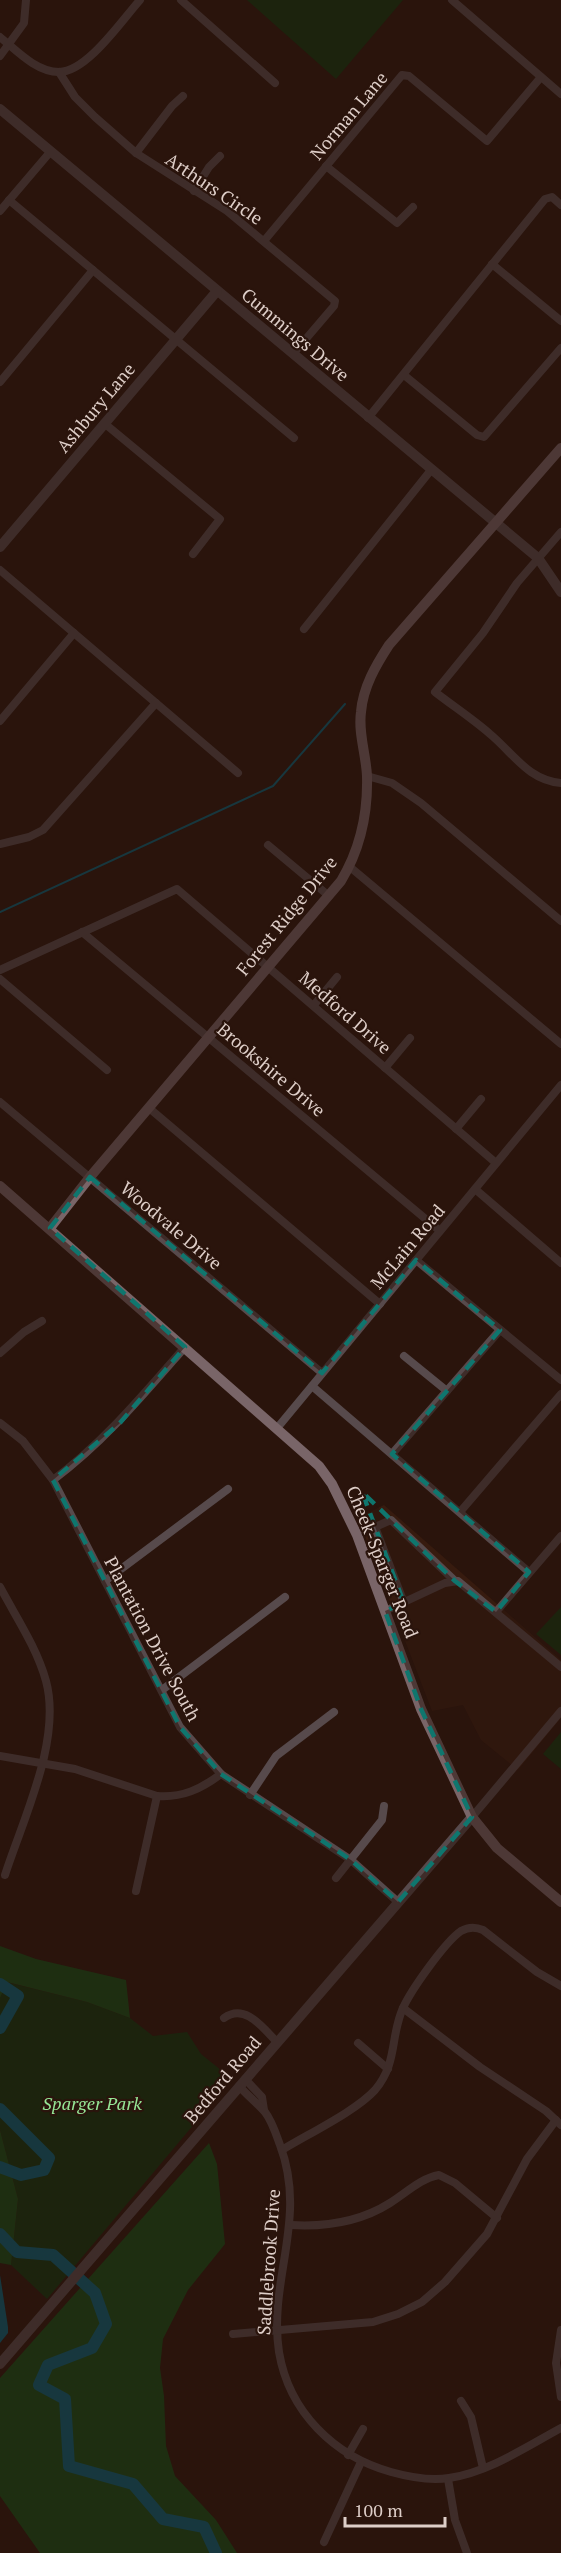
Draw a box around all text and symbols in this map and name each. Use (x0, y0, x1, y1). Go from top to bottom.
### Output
street label: Norman Lane (304, 66, 392, 165)
street label: Arthurs Circle (161, 147, 268, 230)
street label: Cummings Drive (237, 282, 355, 386)
street label: Ashbury Lane (51, 357, 140, 457)
street label: Forest Ridge Drive (231, 851, 342, 980)
street label: Medford Drive (295, 966, 397, 1059)
street label: Brookshire Drive (213, 1017, 331, 1122)
street label: Woodvale Drive (116, 1176, 227, 1275)
street label: McLain Road (365, 1199, 450, 1294)
street label: Cheek-Sparger Road (341, 1482, 424, 1641)
street label: Plantation Drive South (99, 1552, 207, 1725)
street label: Bedford Road (179, 2031, 266, 2128)
park label: Sparger Park (42, 2091, 142, 2115)
street label: Saddlebrook Drive (251, 2188, 285, 2336)
scale bar (345, 2490, 446, 2528)
text: 100 m (354, 2498, 403, 2522)

